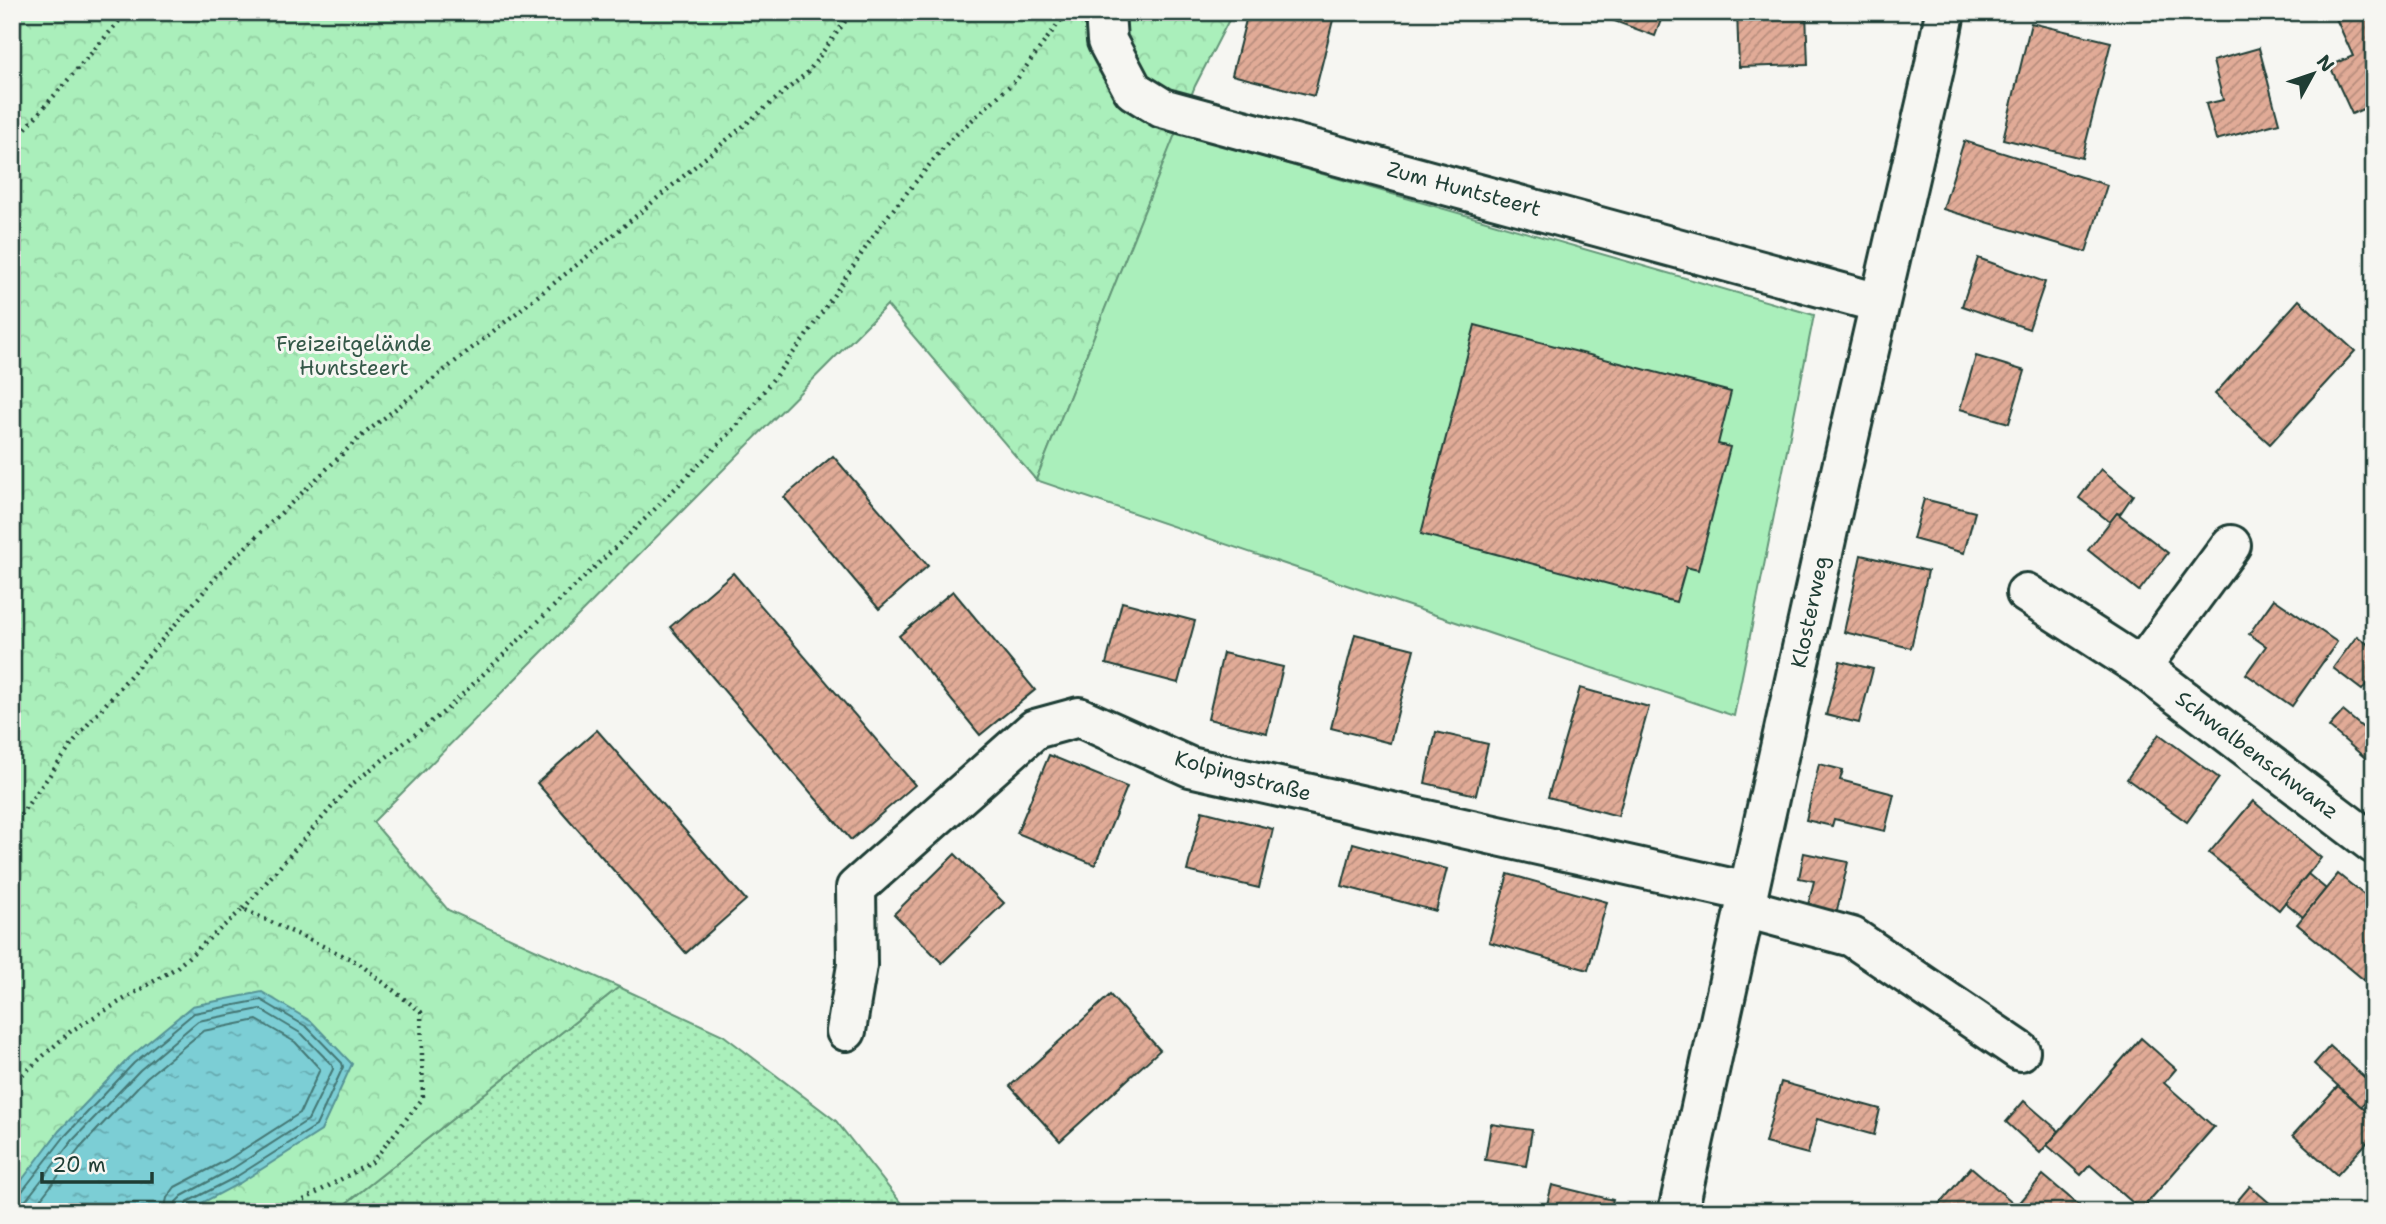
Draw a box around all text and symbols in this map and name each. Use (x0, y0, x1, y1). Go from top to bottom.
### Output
north arrow (2278, 38, 2348, 108)
text: N (2311, 50, 2340, 77)
street label: Zum Huntsteert (1384, 155, 1544, 223)
park label: Freizeitgelände Huntsteert (276, 330, 432, 382)
street label: Klosterweg (1784, 553, 1836, 671)
street label: Schwalbenschwanz (2170, 684, 2344, 826)
street label: Kolpingstraße (1172, 744, 1314, 808)
scale bar (42, 1140, 152, 1184)
text: 20 m (52, 1151, 106, 1179)

